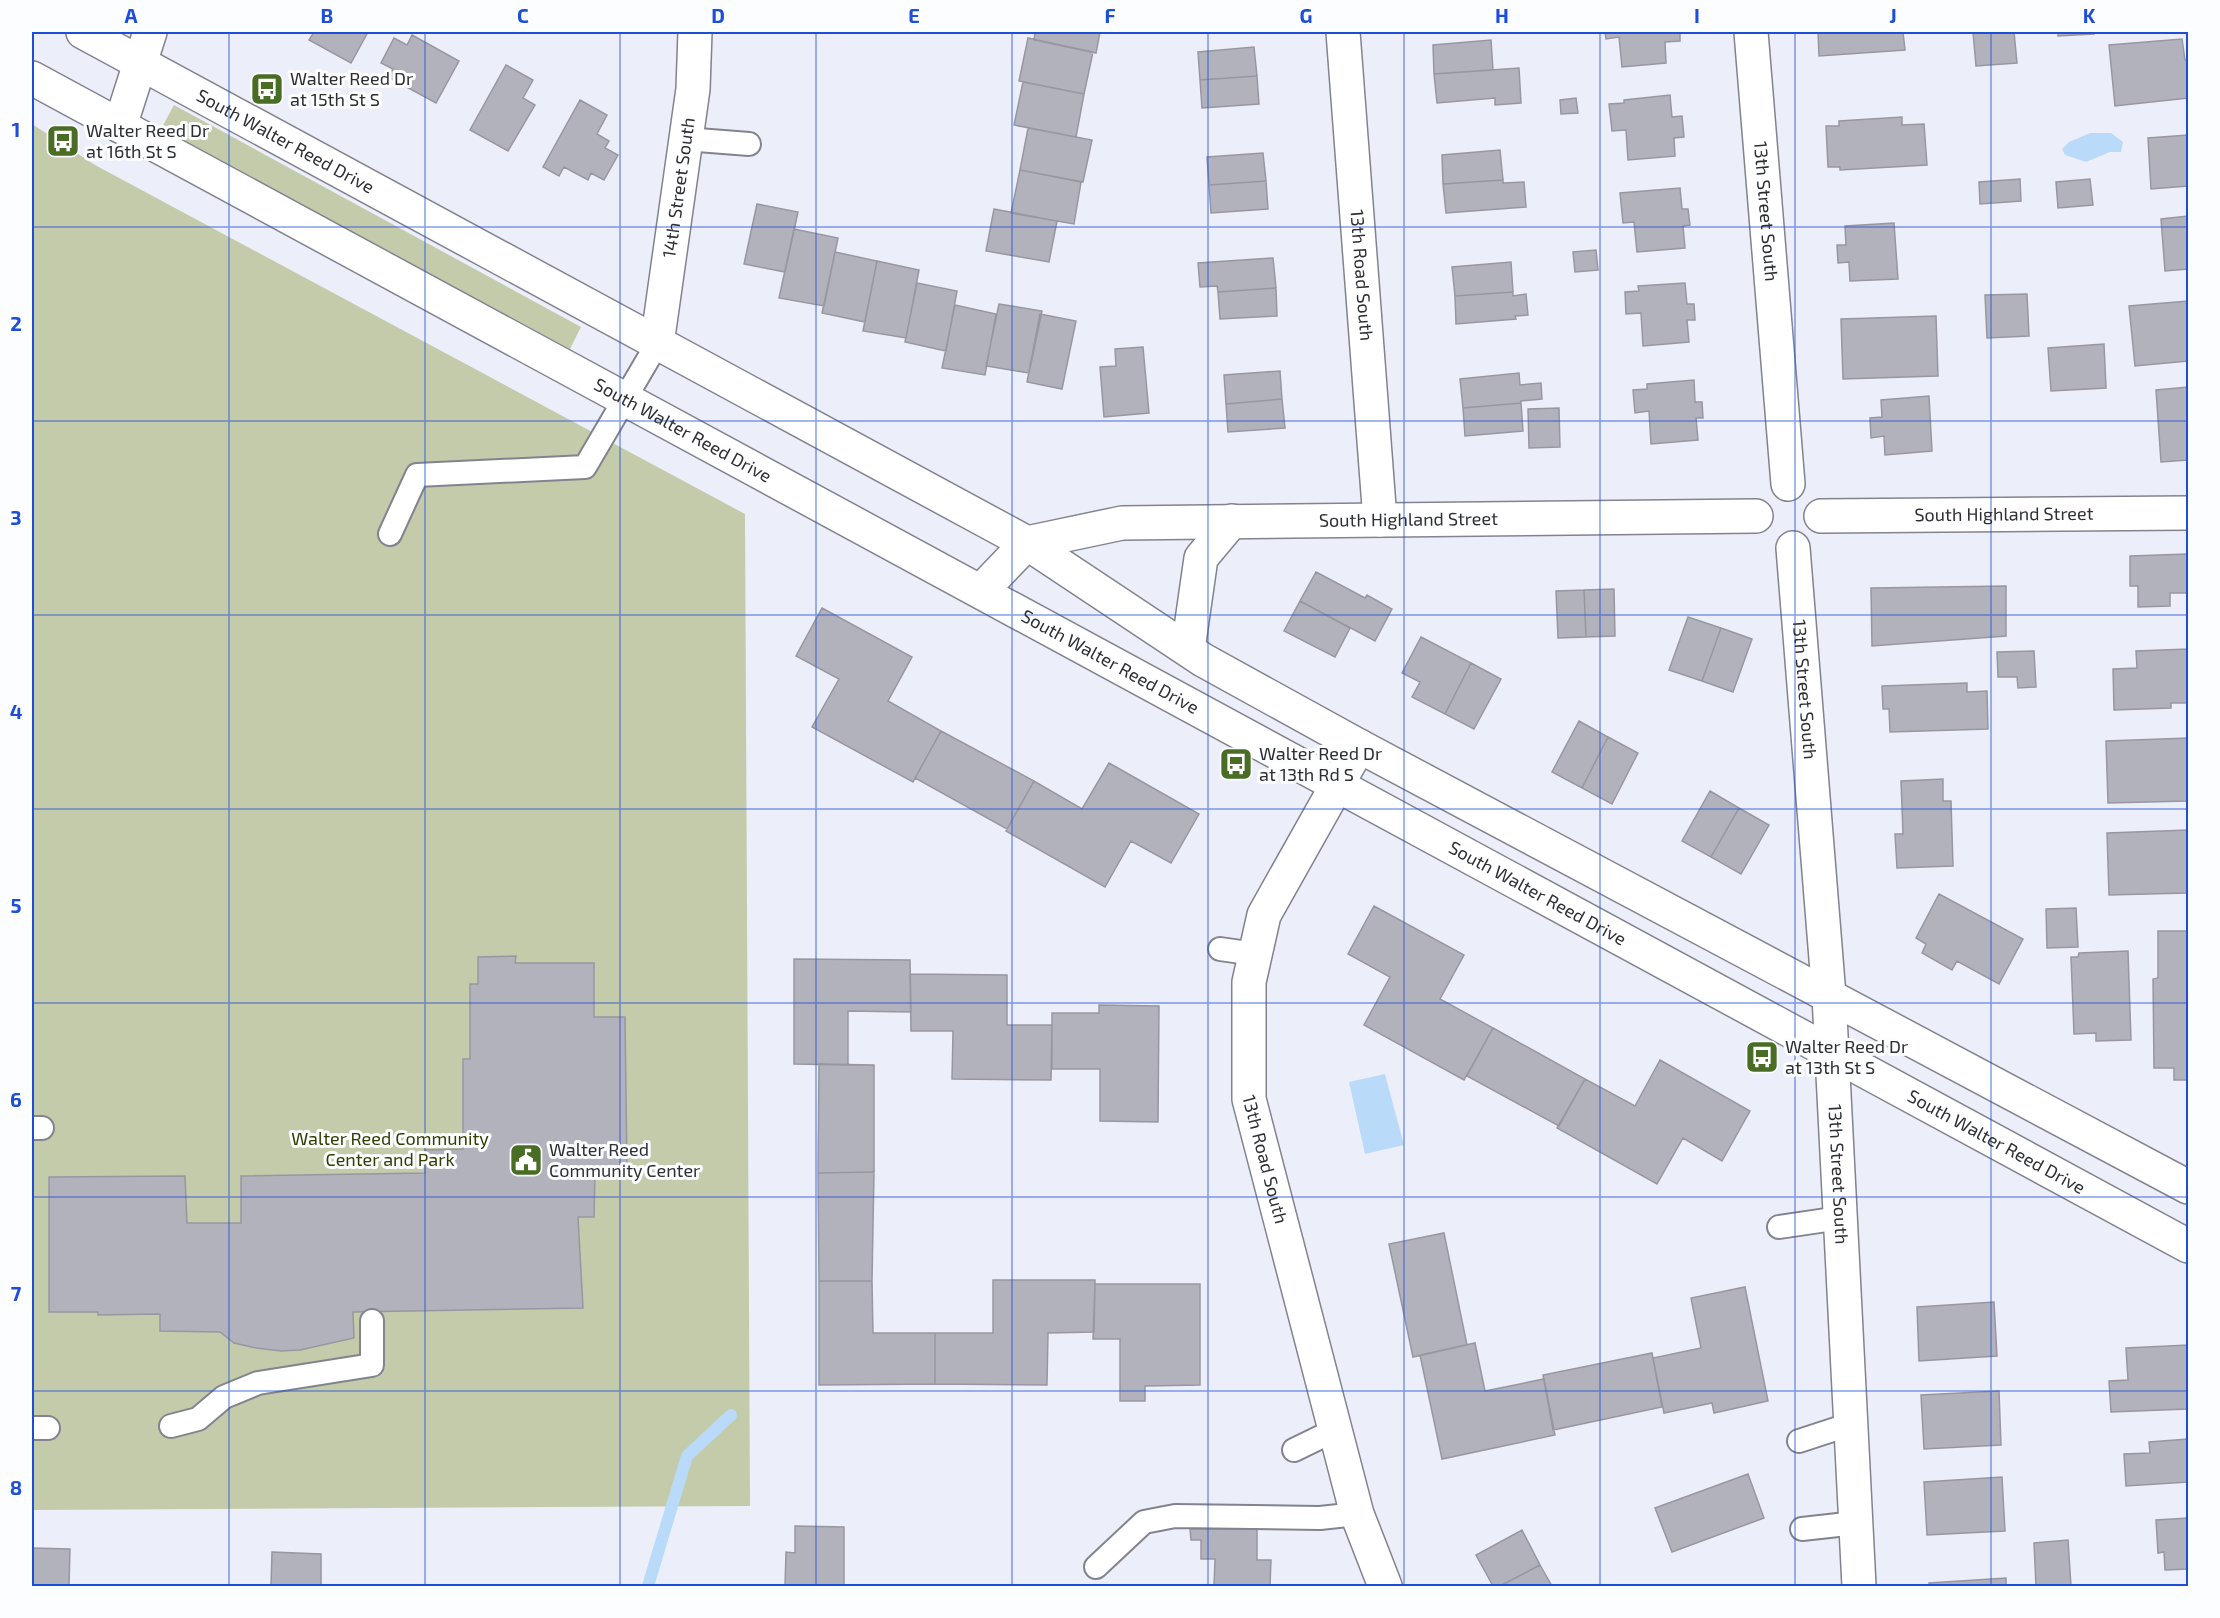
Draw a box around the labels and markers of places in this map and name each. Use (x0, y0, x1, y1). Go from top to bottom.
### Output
place label: Walter Reed Dr at 15th St S (290, 67, 413, 110)
bus stop icon: Walter Reed Dr at 15th St S (249, 71, 285, 107)
place label: Walter Reed Dr at 16th St S (86, 119, 209, 162)
bus stop icon: Walter Reed Dr at 16th St S (45, 123, 81, 159)
place label: Walter Reed Dr at 13th Rd S (1259, 742, 1382, 785)
bus stop icon: Walter Reed Dr at 13th Rd S (1218, 746, 1254, 782)
place label: Walter Reed Dr at 13th St S (1785, 1035, 1908, 1078)
bus stop icon: Walter Reed Dr at 13th St S (1744, 1039, 1780, 1075)
place label: Walter Reed Community Center (549, 1138, 700, 1181)
public building icon: Walter Reed Community Center (508, 1142, 544, 1178)

